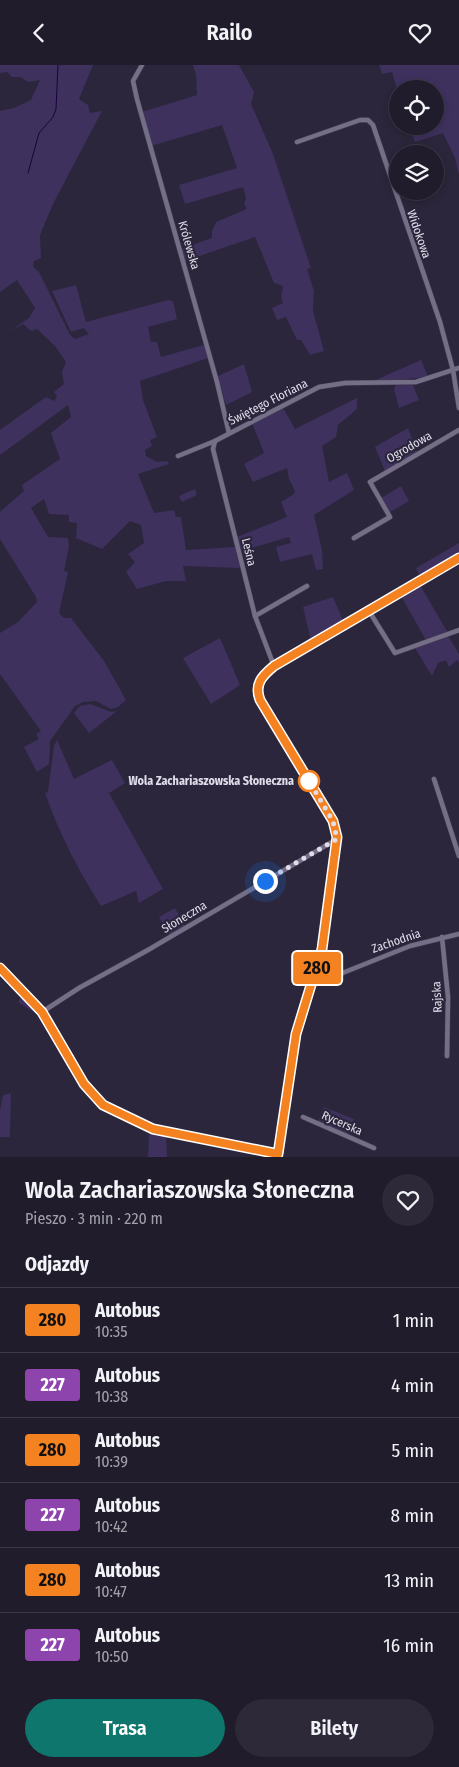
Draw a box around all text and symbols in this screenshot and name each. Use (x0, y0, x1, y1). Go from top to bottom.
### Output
icon: back (25, 19, 53, 47)
text: Railo (206, 19, 253, 46)
icon: heart (406, 19, 434, 47)
map controls (389, 80, 444, 200)
button: locate (389, 80, 444, 135)
button: layers (389, 145, 444, 200)
street label: Widokowa (404, 208, 434, 260)
street label: Królewska (175, 219, 203, 271)
street label: Świętego Floriana (226, 375, 310, 428)
street label: Ogrodowa (384, 428, 434, 465)
street label: Leśna (239, 537, 259, 568)
marker: Wola Zachariaszowska Słoneczna (298, 770, 320, 792)
place label: Wola Zachariaszowska Słoneczna (128, 774, 294, 788)
your location (253, 869, 278, 894)
street label: Słoneczna (159, 898, 209, 936)
street label: Zachodnia (370, 926, 422, 956)
line badge: 280 (288, 952, 346, 984)
text: 280 (303, 957, 331, 979)
street label: Rajska (429, 981, 445, 1013)
street label: Rycerska (319, 1108, 365, 1138)
button: heart (382, 1174, 434, 1226)
text: Wola Zachariaszowska Słoneczna (25, 1176, 355, 1204)
text: Pieszo · 3 min · 220 m (25, 1209, 163, 1228)
text: Odjazdy (25, 1253, 89, 1276)
text: Autobus (95, 1299, 160, 1322)
text: 280 (39, 1309, 66, 1331)
text: 1 min (393, 1309, 434, 1332)
text: 10:35 (95, 1322, 128, 1341)
text: Autobus (95, 1364, 160, 1387)
text: 227 (40, 1374, 65, 1396)
text: 4 min (391, 1374, 434, 1397)
text: 10:38 (95, 1387, 128, 1406)
text: Autobus (95, 1429, 160, 1452)
text: 280 (39, 1439, 66, 1461)
text: 5 min (391, 1439, 434, 1462)
text: 10:39 (95, 1452, 128, 1471)
text: Autobus (95, 1494, 160, 1517)
text: 227 (40, 1504, 65, 1526)
text: 8 min (391, 1504, 434, 1527)
text: 10:42 (95, 1517, 127, 1536)
text: Autobus (95, 1559, 160, 1582)
text: 280 (39, 1569, 66, 1591)
text: 13 min (384, 1569, 434, 1592)
text: 10:47 (95, 1582, 127, 1601)
text: Autobus (95, 1624, 160, 1647)
text: 227 (40, 1634, 65, 1656)
text: 16 min (383, 1634, 434, 1657)
text: 10:50 (95, 1647, 129, 1666)
button: Trasa (25, 1699, 225, 1757)
button: Bilety (235, 1699, 434, 1757)

